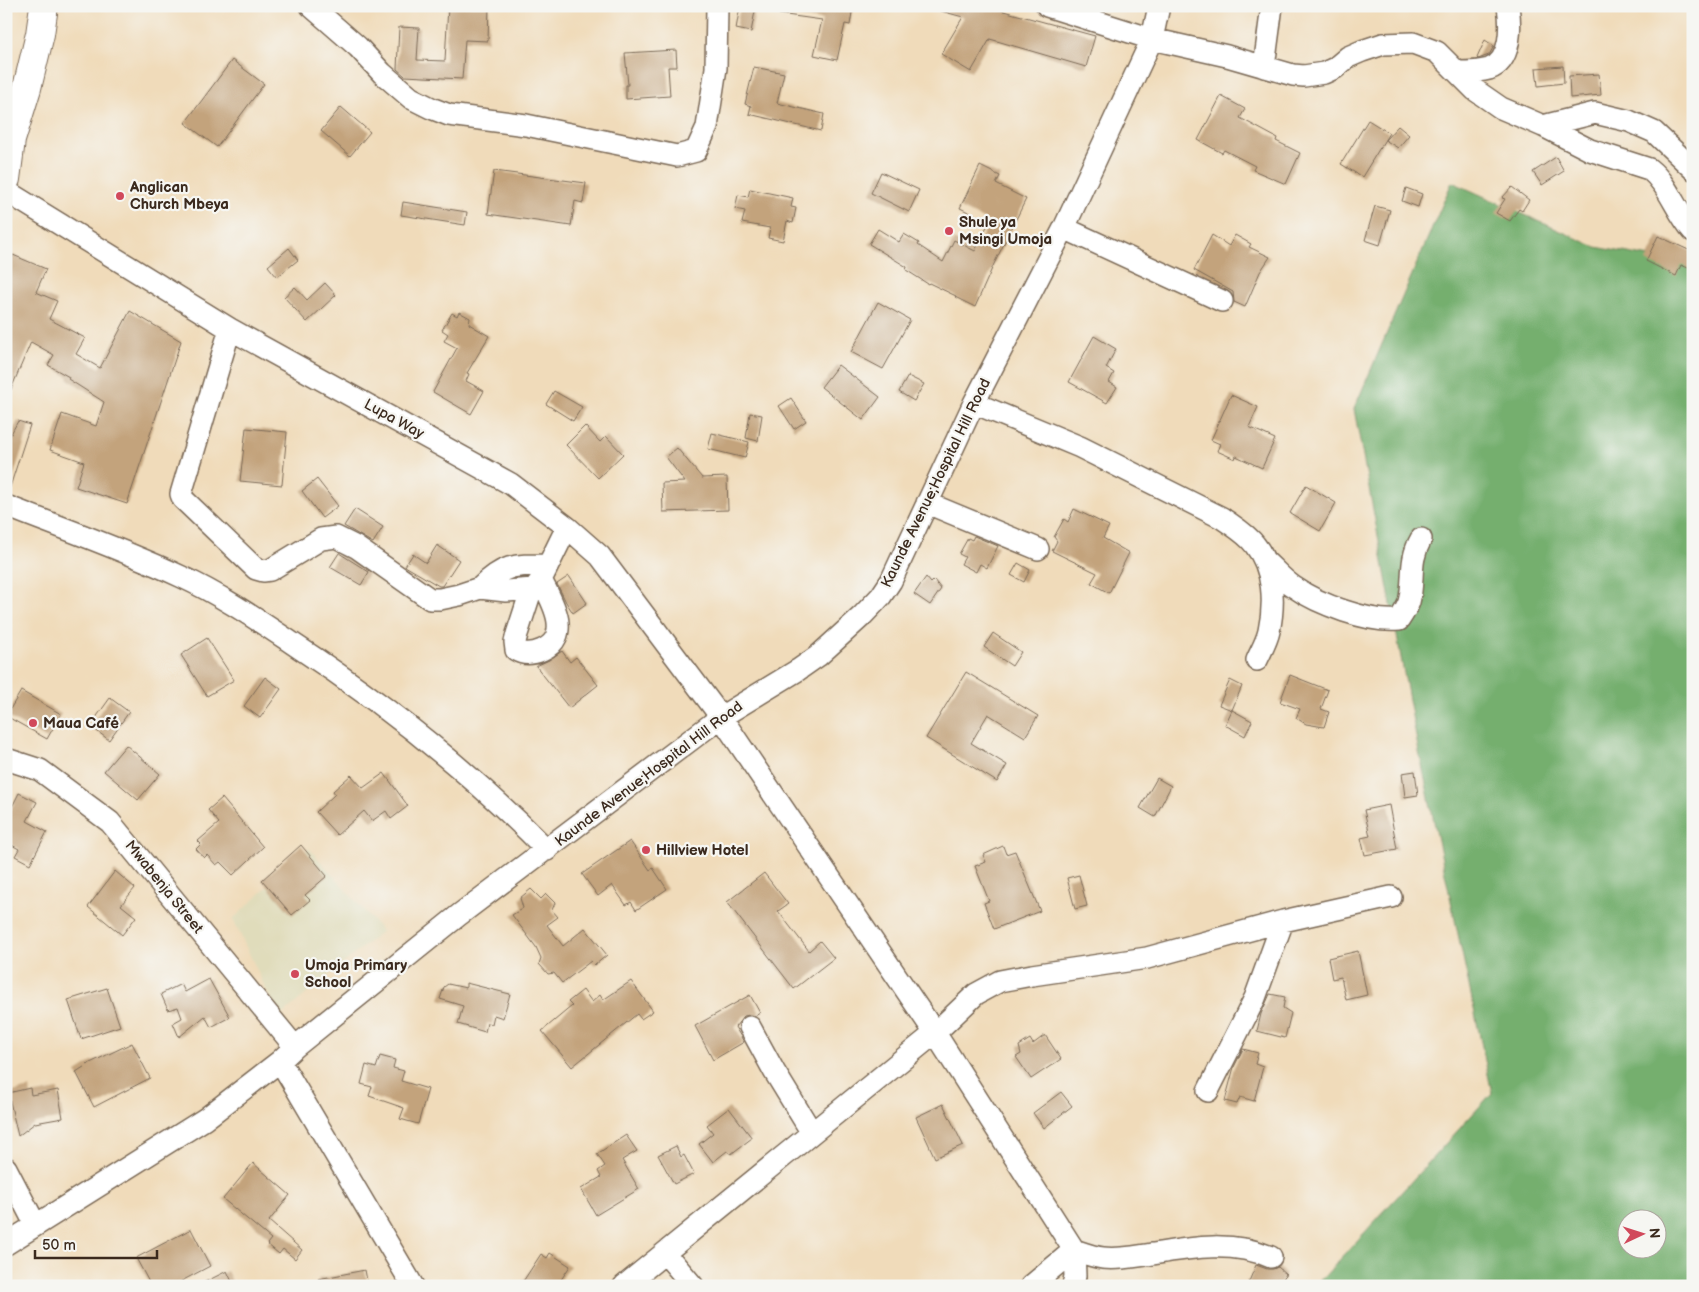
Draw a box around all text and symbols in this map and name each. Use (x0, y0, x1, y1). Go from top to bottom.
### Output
place label: Anglican Church Mbeya (129, 178, 229, 214)
marker: Anglican Church Mbeya (114, 190, 126, 202)
place label: Shule ya Msingi Umoja (959, 213, 1052, 249)
marker: Shule ya Msingi Umoja (943, 225, 955, 237)
street label: Kaunde Avenue;Hospital Hill Road (877, 375, 995, 591)
street label: Lupa Way (361, 395, 428, 443)
street label: Kaunde Avenue;Hospital Hill Road (551, 697, 747, 851)
place label: Maua Café (43, 714, 119, 733)
marker: Maua Café (27, 717, 39, 729)
street label: Mwabenja Street (121, 837, 208, 938)
place label: Hillview Hotel (656, 841, 748, 860)
marker: Hillview Hotel (640, 844, 652, 856)
place label: Umoja Primary School (305, 956, 407, 992)
marker: Umoja Primary School (289, 968, 301, 980)
north arrow (1616, 1210, 1666, 1260)
scale bar (35, 1227, 158, 1259)
text: N (1646, 1227, 1663, 1239)
text: 50 m (42, 1236, 76, 1255)

